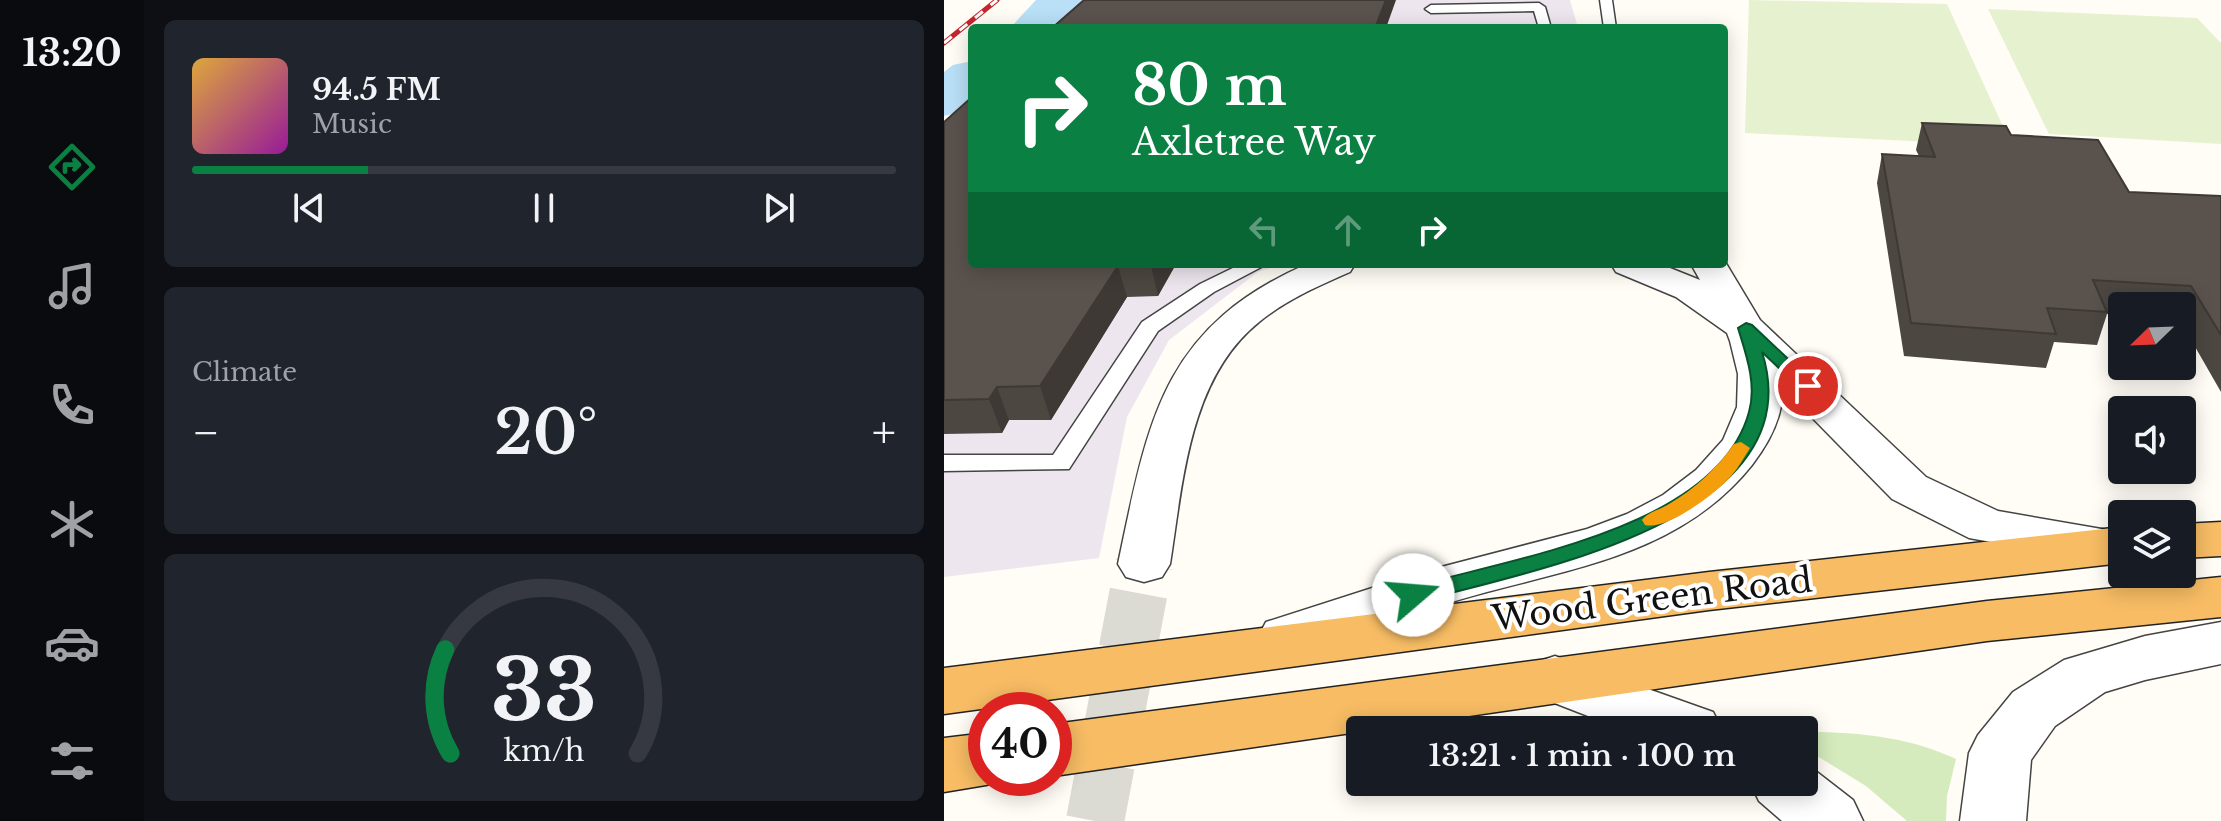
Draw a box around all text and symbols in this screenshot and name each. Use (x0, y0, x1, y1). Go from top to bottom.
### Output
text: 13:20 (22, 31, 122, 76)
text: 80 m (1132, 51, 1287, 120)
icon: right (1000, 56, 1104, 160)
text: 94.5 FM (312, 71, 441, 108)
text: Music (312, 108, 392, 140)
text: Axletree Way (1132, 120, 1376, 165)
icon: directions (44, 139, 100, 195)
icon: previous (287, 186, 331, 230)
icon: pause (522, 186, 566, 230)
icon: next (757, 186, 801, 230)
icon: left (1242, 208, 1286, 252)
icon: ahead (1326, 208, 1370, 252)
icon: right (1410, 208, 1454, 252)
icon: music (44, 258, 100, 314)
north arrow (2108, 292, 2196, 380)
map controls (2108, 292, 2196, 588)
pin (1774, 352, 1842, 420)
text: Climate (192, 356, 297, 388)
icon: arrive (1786, 364, 1830, 408)
icon: phone (44, 377, 100, 433)
text: 20° (494, 396, 597, 470)
button: sound (2108, 396, 2196, 484)
text: − (192, 405, 220, 460)
text: + (872, 405, 896, 460)
icon: climate (44, 496, 100, 552)
button: layers (2108, 500, 2196, 588)
position arrow (1371, 553, 1455, 637)
street label: Wood Green Road (1488, 558, 1815, 640)
icon: car (44, 615, 100, 671)
text: 33 (491, 638, 597, 741)
speed limit sign: 40 (968, 692, 1072, 796)
icon: filters (44, 733, 100, 789)
text: km/h (503, 733, 585, 769)
text: 13:21 · 1 min · 100 m (1428, 737, 1736, 774)

